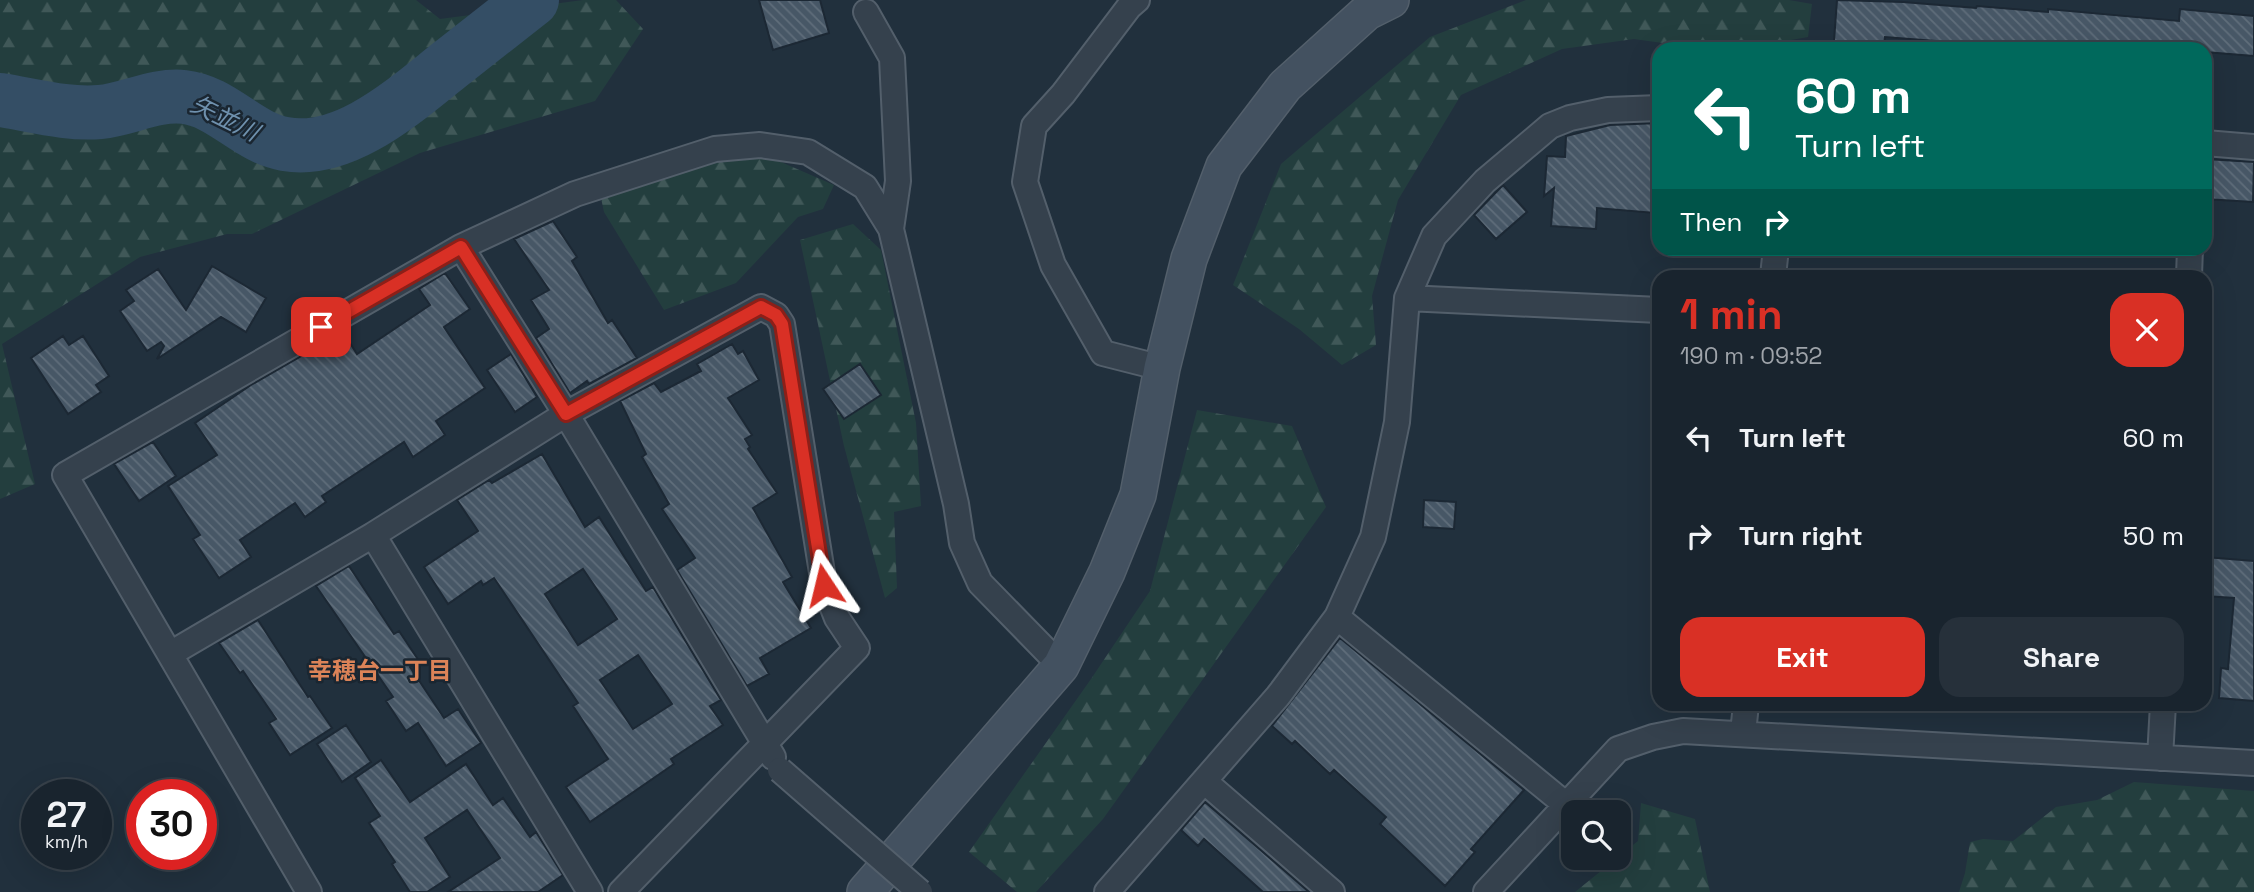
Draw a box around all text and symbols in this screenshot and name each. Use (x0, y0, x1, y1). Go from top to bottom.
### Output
text: 60 m (1795, 65, 1911, 127)
icon: left (1680, 70, 1771, 161)
water label: 矢並川 (186, 88, 267, 149)
text: Turn left (1795, 126, 1925, 166)
icon: right (1757, 203, 1795, 241)
text: Then (1680, 205, 1743, 239)
text: 1 min (1680, 288, 1783, 341)
button: close (2110, 293, 2184, 367)
pin (291, 297, 351, 357)
icon: arrive (302, 308, 340, 346)
text: 190 m · 09:52 (1680, 341, 1822, 371)
icon: left (1680, 419, 1718, 457)
text: Turn left (1739, 421, 1846, 455)
text: 60 m (2122, 421, 2184, 455)
icon: right (1680, 517, 1718, 555)
text: Turn right (1739, 519, 1863, 553)
text: 50 m (2123, 519, 2184, 553)
position arrow (787, 548, 861, 622)
button: Exit (1680, 617, 1925, 697)
button: Share (1939, 617, 2184, 697)
district label: 幸穂台一丁目 (308, 655, 452, 686)
speed limit sign: 30 (126, 779, 217, 870)
text: 27 (47, 793, 86, 837)
map controls (1561, 800, 1631, 870)
button: search (1561, 800, 1631, 870)
text: km/h (45, 830, 88, 853)

